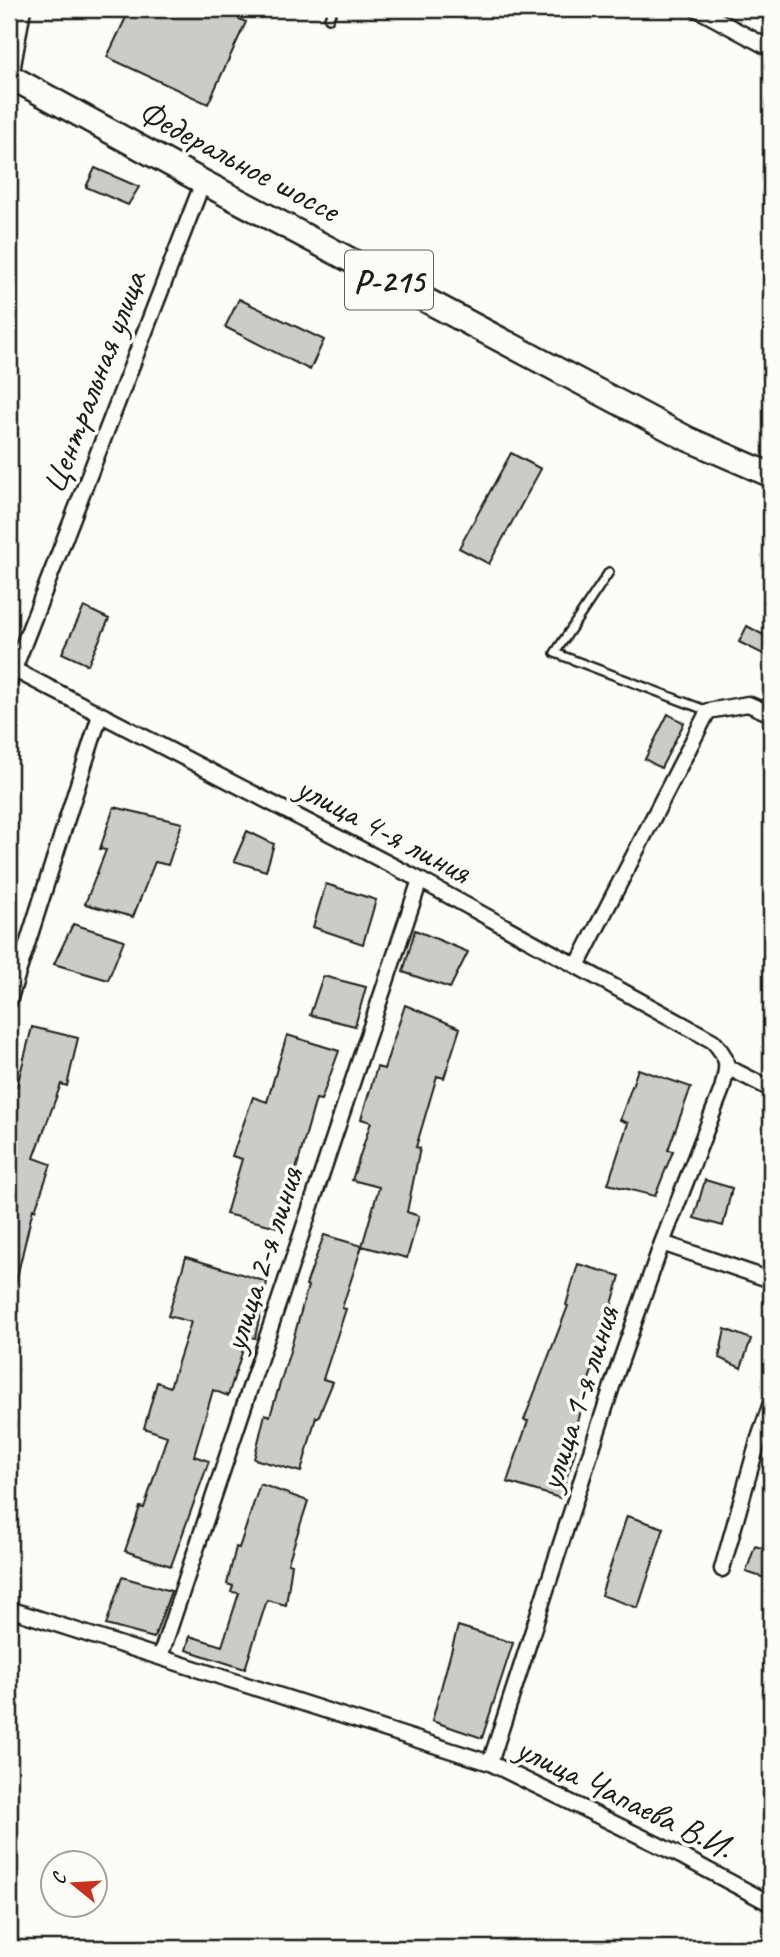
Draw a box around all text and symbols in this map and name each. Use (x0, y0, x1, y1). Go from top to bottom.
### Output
street label: Федеральное шоссе (131, 89, 349, 233)
road number: Р-215 (345, 250, 433, 310)
street label: Центральная улица (30, 262, 157, 500)
street label: улица 4-я линия (287, 764, 480, 895)
street label: улица 2-я линия (211, 1160, 314, 1359)
street label: улица 1-я линия (527, 1299, 630, 1498)
street label: улица Чапаева В.И. (507, 1725, 741, 1869)
north arrow (38, 1848, 108, 1918)
text: С (46, 1868, 72, 1887)

